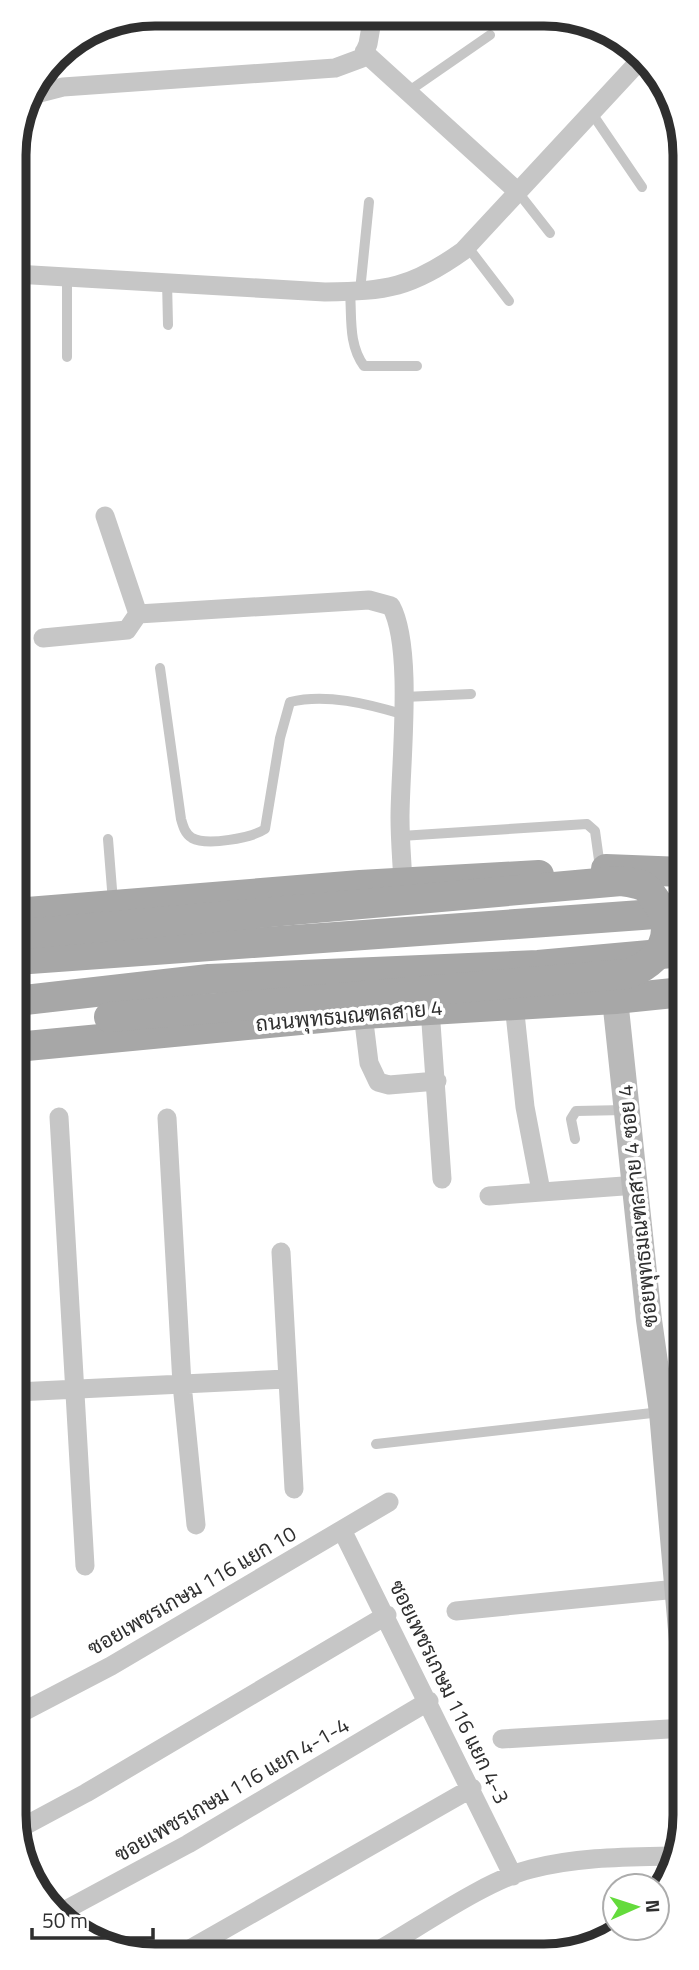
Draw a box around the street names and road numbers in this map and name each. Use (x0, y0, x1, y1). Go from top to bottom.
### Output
street label: ถนนพุทธมณฑลสาย 4 (254, 991, 444, 1039)
street label: ซอยพุทธมณฑลสาย 4 ซอย 4 (608, 1083, 666, 1329)
street label: ซอยเพชรเกษม 116 แยก 10 (81, 1517, 302, 1663)
street label: ซอยเพชรเกษม 116 แยก 4-3 (382, 1574, 518, 1809)
street label: ซอยเพชรเกษม 116 แยก 4-1-4 (108, 1709, 355, 1870)

